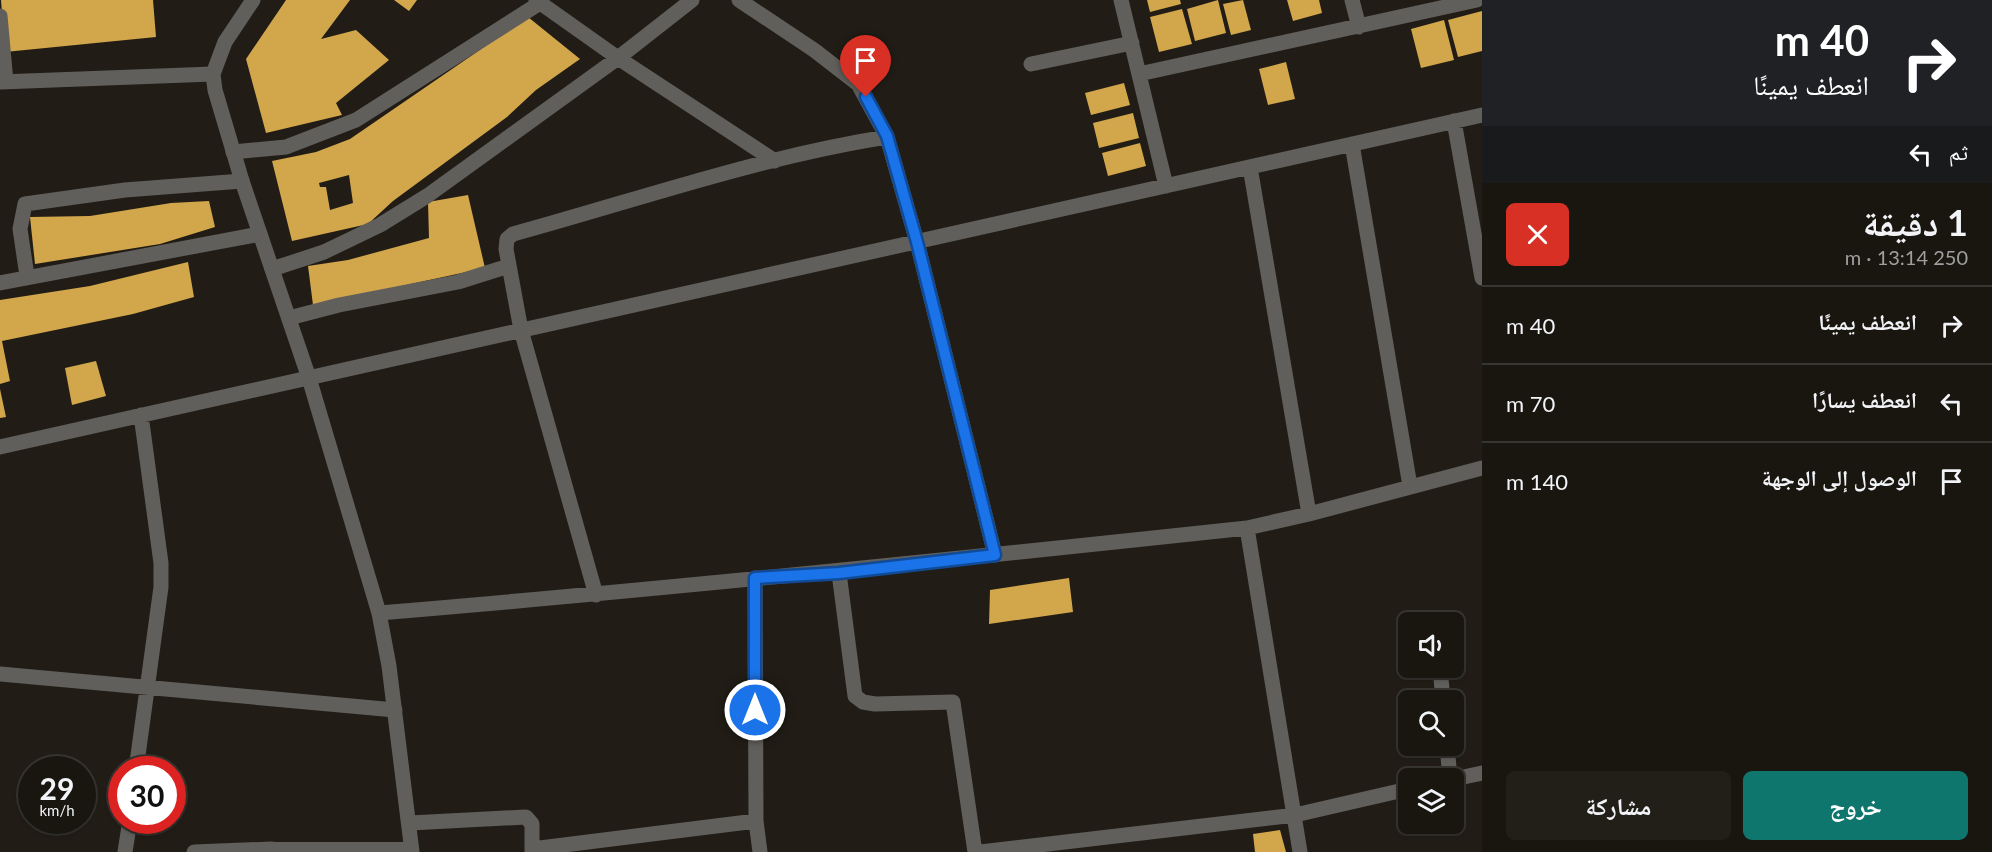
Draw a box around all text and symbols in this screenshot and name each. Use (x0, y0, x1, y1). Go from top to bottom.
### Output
text: 40 m (1775, 15, 1869, 65)
icon: right (1890, 24, 1968, 102)
pin (840, 35, 891, 97)
icon: arrive (849, 44, 882, 77)
text: انعطف يمينًا (1753, 68, 1869, 101)
icon: left (1904, 138, 1937, 171)
text: ثم (1949, 138, 1968, 165)
text: 1 دقيقة (1863, 200, 1968, 244)
button: close (1506, 203, 1569, 266)
text: 250 m · 13:14 (1845, 245, 1968, 269)
text: انعطف يمينًا (1818, 308, 1917, 335)
icon: right (1935, 309, 1968, 342)
text: 40 m (1506, 312, 1555, 339)
text: انعطف يسارًا (1812, 386, 1917, 413)
icon: left (1935, 387, 1968, 420)
text: 70 m (1506, 390, 1555, 417)
text: الوصول إلى الوجهة (1762, 464, 1917, 491)
icon: arrive (1935, 465, 1968, 498)
text: 140 m (1506, 468, 1568, 495)
map controls (1398, 612, 1464, 834)
button: sound (1398, 612, 1464, 678)
position arrow (723, 678, 787, 742)
button: search (1398, 690, 1464, 756)
speed limit sign: 30 (108, 756, 186, 834)
button: layers (1398, 768, 1464, 834)
text: 29 (40, 770, 74, 806)
button: مشاركة (1506, 771, 1731, 840)
button: خروج (1743, 771, 1968, 840)
text: km/h (39, 801, 75, 819)

